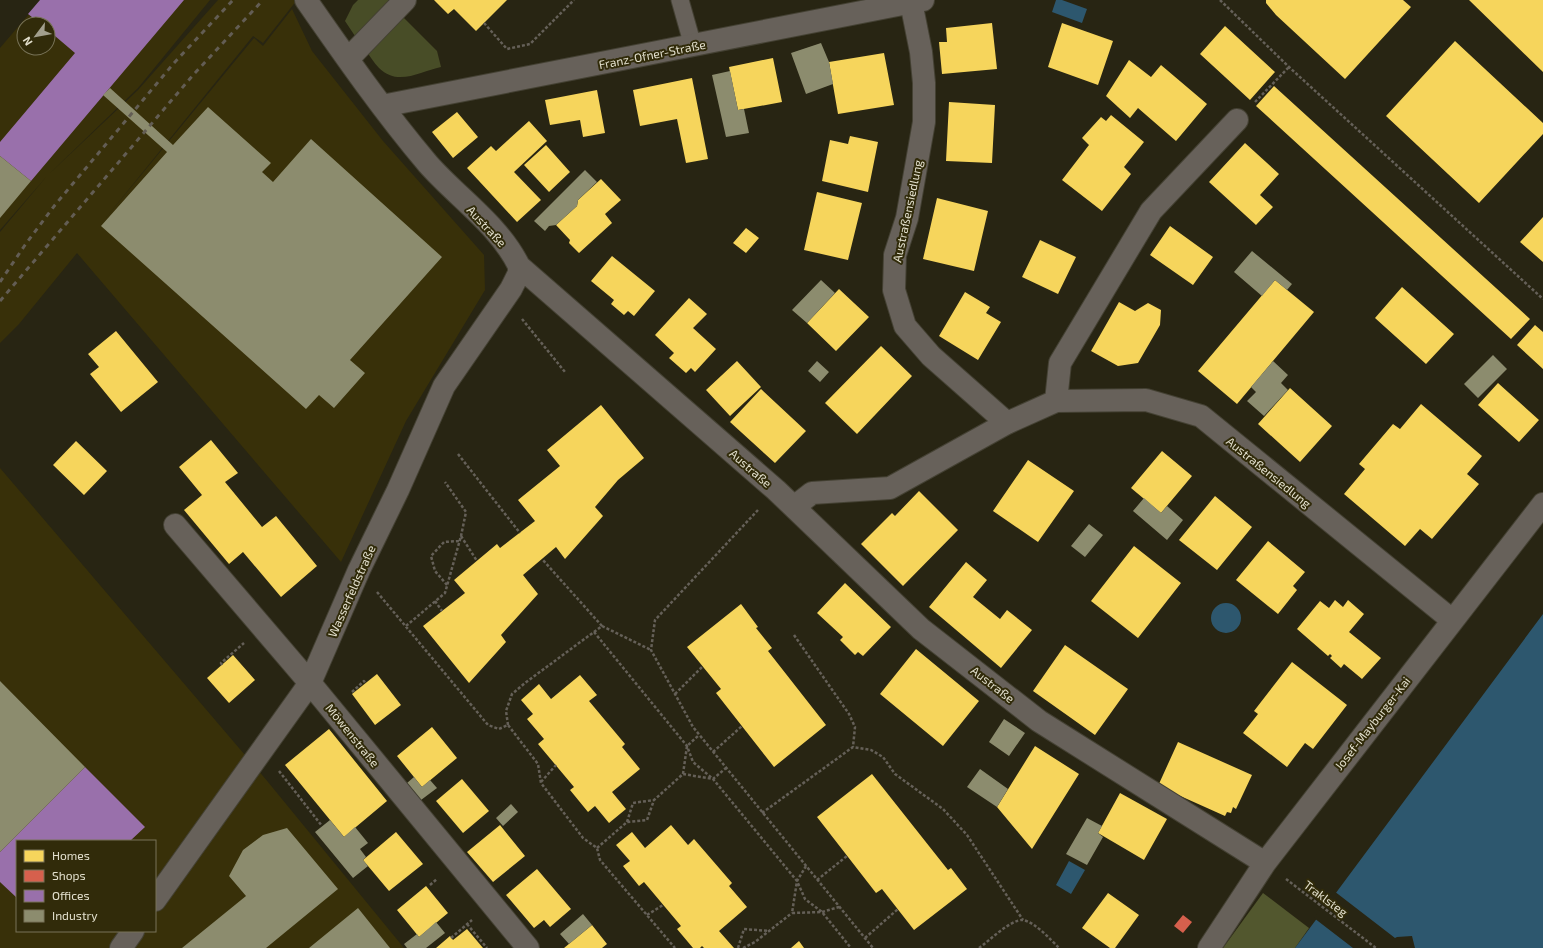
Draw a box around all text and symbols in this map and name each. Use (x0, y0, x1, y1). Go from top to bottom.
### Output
north arrow (16, 16, 56, 56)
text: N (19, 35, 35, 48)
street label: Franz-Ofner-Straße (597, 37, 707, 71)
street label: Austraßensiedlung (889, 158, 925, 263)
street label: Austraße (465, 203, 509, 249)
street label: Austraßensiedlung (1224, 434, 1314, 510)
street label: Austraße (727, 446, 775, 490)
street label: Wasserfeldstraße (324, 543, 378, 639)
street label: Austraße (969, 663, 1017, 705)
street label: Josef-Mayburger-Kai (1331, 674, 1413, 772)
street label: Möwenstraße (323, 701, 383, 769)
legend (16, 840, 156, 932)
text: Homes (52, 848, 90, 862)
text: Shops (52, 868, 86, 882)
street label: Traklsteg (1302, 877, 1351, 919)
text: Offices (52, 888, 89, 902)
text: Industry (52, 908, 98, 922)

